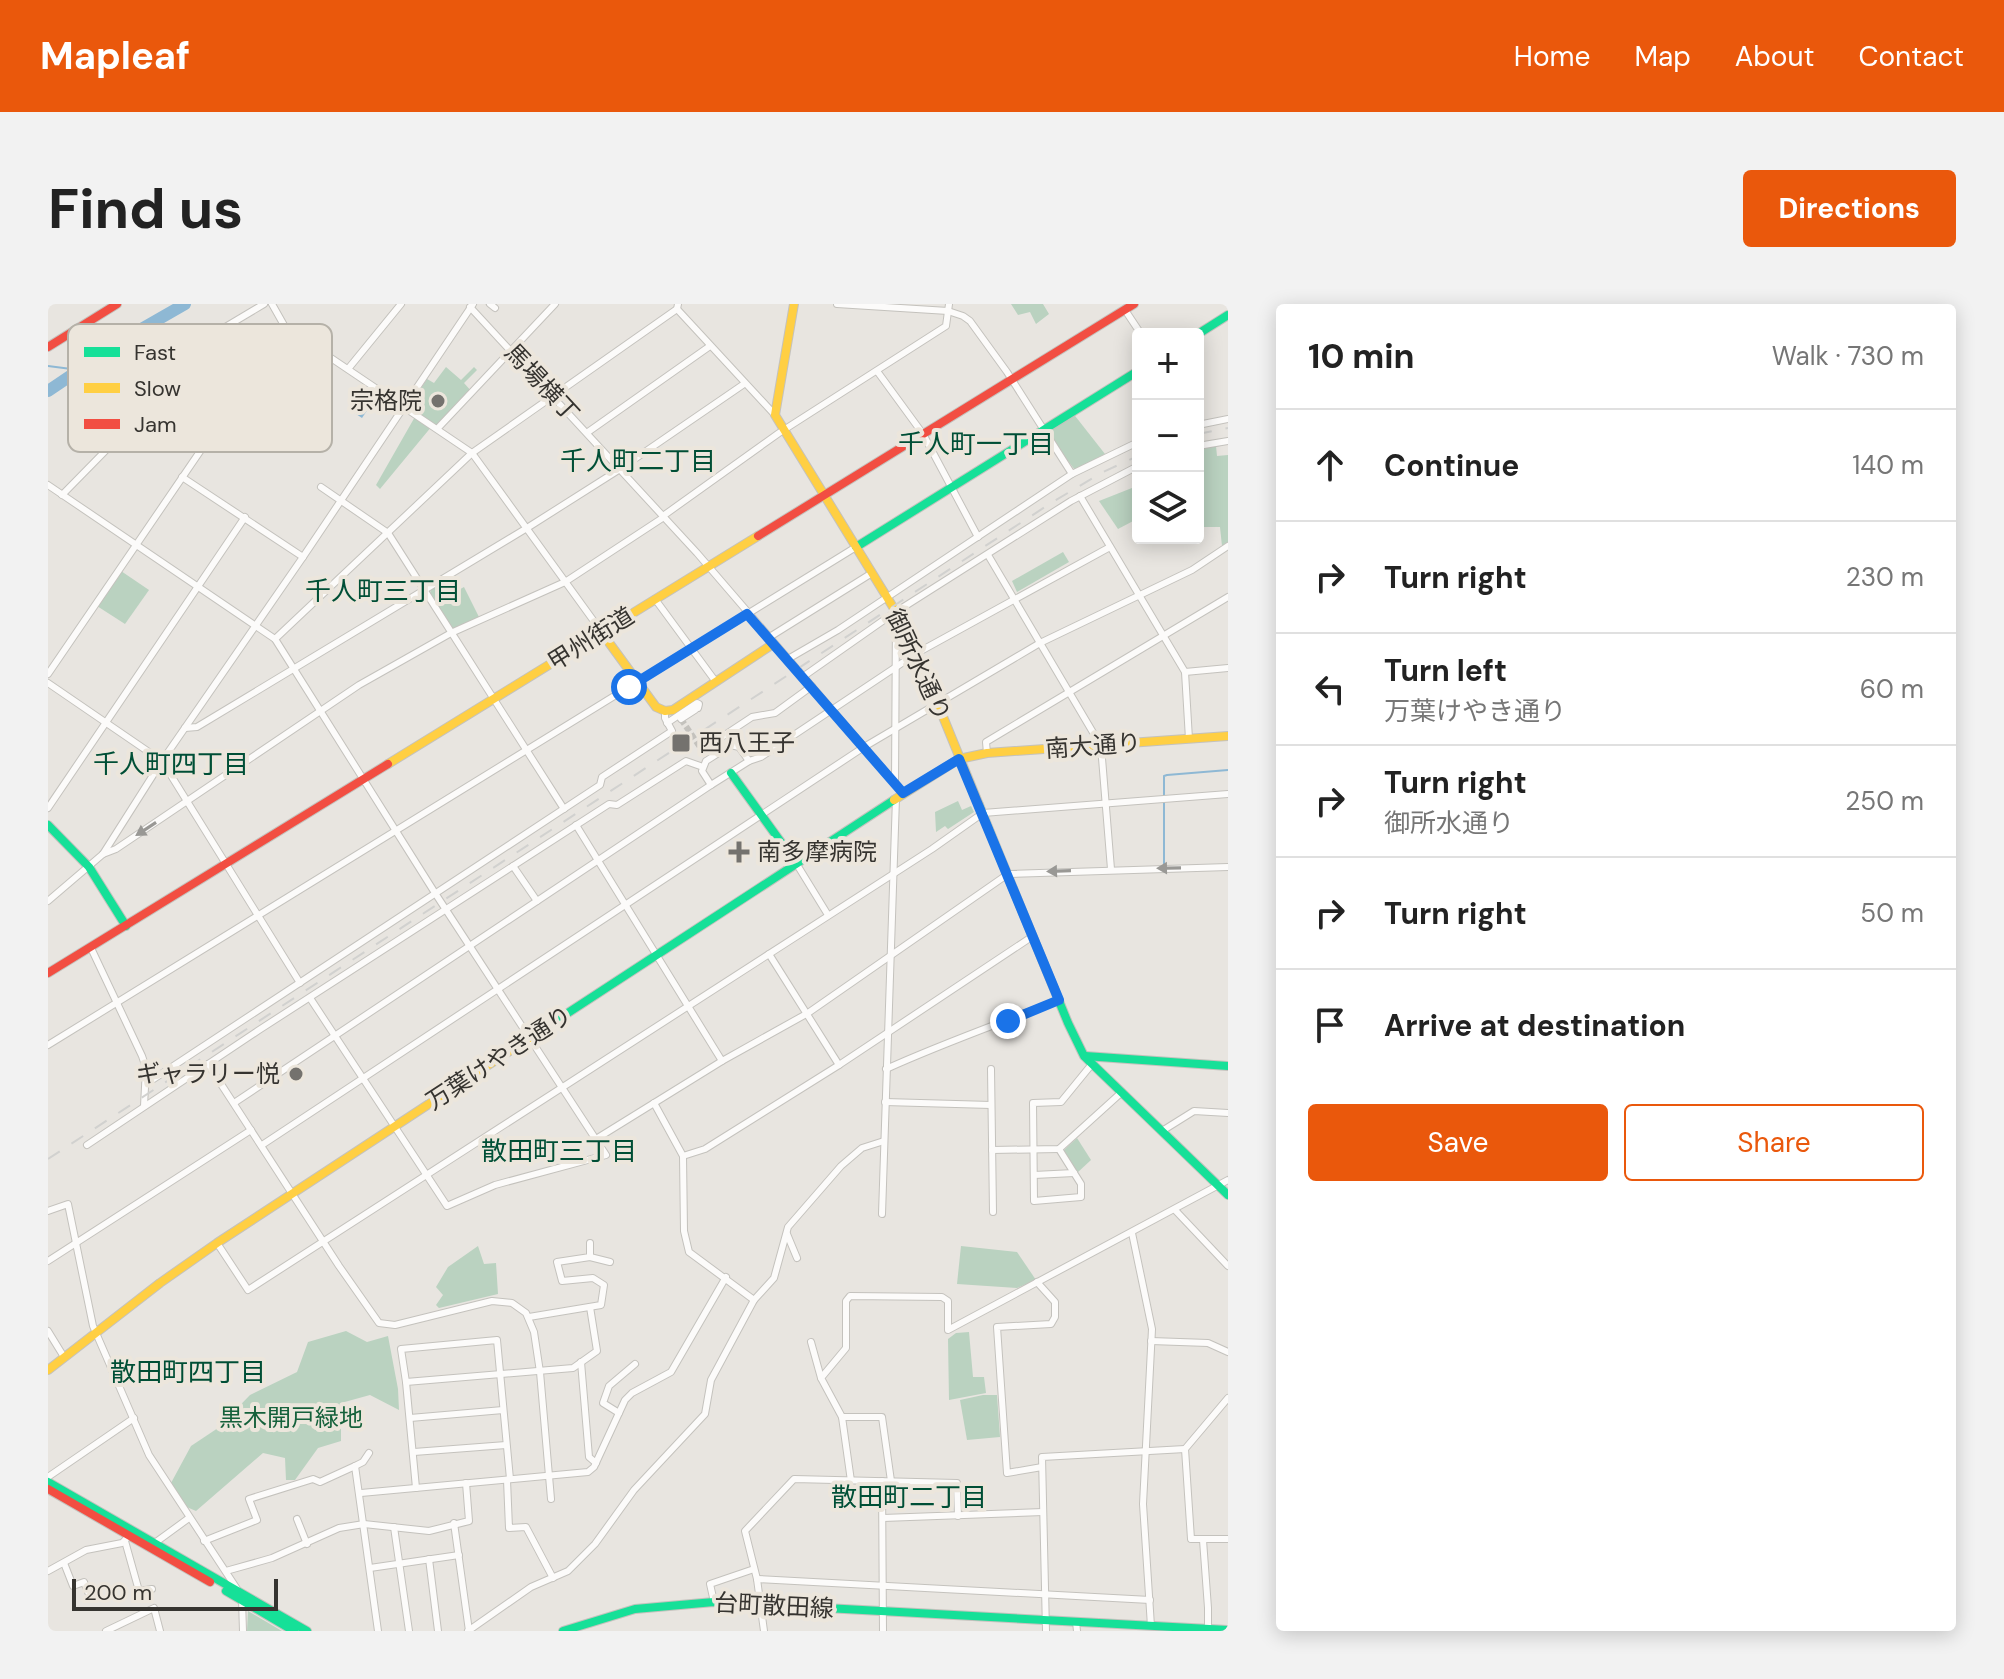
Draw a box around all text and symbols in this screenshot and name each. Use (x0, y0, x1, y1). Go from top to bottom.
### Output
text: Mapleaf (40, 31, 190, 81)
text: Home (1514, 38, 1590, 75)
text: Map (1634, 38, 1691, 75)
text: About (1735, 38, 1814, 75)
text: Contact (1858, 38, 1964, 75)
button: Directions (1743, 170, 1956, 247)
text: Find us (48, 172, 243, 245)
legend (68, 324, 332, 452)
map controls (1132, 328, 1204, 544)
button: + (1132, 328, 1204, 400)
text: 10 min (1308, 334, 1415, 379)
street label: 馬場横丁 (498, 337, 586, 428)
text: Fast (134, 338, 176, 367)
text: Walk · 730 m (1772, 339, 1924, 373)
text: Slow (134, 374, 181, 403)
place label: 宗格院 (350, 385, 422, 416)
marker: 宗格院 (429, 392, 447, 410)
button: − (1132, 400, 1204, 472)
text: Jam (134, 410, 177, 439)
district label: 千人町一丁目 (898, 427, 1054, 461)
icon: ahead (1308, 443, 1352, 487)
district label: 千人町二丁目 (560, 444, 716, 478)
text: Continue (1384, 446, 1519, 485)
text: 140 m (1852, 448, 1924, 482)
button: layers (1132, 472, 1204, 544)
icon: right (1308, 555, 1352, 599)
text: Turn right (1384, 558, 1527, 597)
text: 230 m (1846, 560, 1924, 594)
district label: 千人町三丁目 (305, 574, 461, 608)
street label: 甲州街道 (542, 600, 640, 677)
street label: 御所水通り (879, 604, 958, 726)
text: Turn left (1384, 651, 1507, 690)
icon: left (1308, 667, 1352, 711)
route start (611, 669, 647, 705)
text: 60 m (1860, 672, 1924, 706)
text: 万葉けやき通り (1384, 694, 1566, 728)
place label: 西八王子 (699, 727, 795, 758)
street label: 南大通り (1044, 727, 1142, 764)
marker: 西八王子 (670, 732, 692, 754)
district label: 千人町四丁目 (93, 747, 249, 781)
text: Turn right (1384, 763, 1527, 802)
icon: right (1308, 779, 1352, 823)
text: 250 m (1845, 784, 1924, 818)
text: 御所水通り (1384, 806, 1514, 840)
one-way arrow (136, 822, 157, 837)
place label: 南多摩病院 (757, 836, 877, 867)
marker: 南多摩病院 (728, 841, 750, 863)
one-way arrow (1156, 862, 1181, 874)
one-way arrow (1046, 864, 1071, 877)
icon: right (1308, 891, 1352, 935)
text: Turn right (1384, 894, 1527, 933)
text: 50 m (1860, 896, 1924, 930)
street label: 万葉けやき通り (420, 999, 578, 1116)
route end (990, 1003, 1026, 1039)
icon: arrive (1308, 1003, 1352, 1047)
text: Arrive at destination (1384, 1006, 1685, 1045)
place label: ギャラリー悦 (136, 1058, 280, 1089)
marker: ギャラリー悦 (287, 1065, 305, 1083)
button: Save (1308, 1104, 1608, 1181)
button: Share (1624, 1104, 1924, 1181)
district label: 散田町三丁目 (481, 1134, 637, 1168)
district label: 散田町四丁目 (110, 1355, 266, 1389)
park label: 黒木開戸緑地 (219, 1402, 363, 1433)
district label: 散田町二丁目 (831, 1480, 987, 1514)
scale bar (72, 1575, 278, 1611)
text: 200 m (84, 1578, 152, 1607)
street label: 台町散田線 (713, 1587, 835, 1624)

